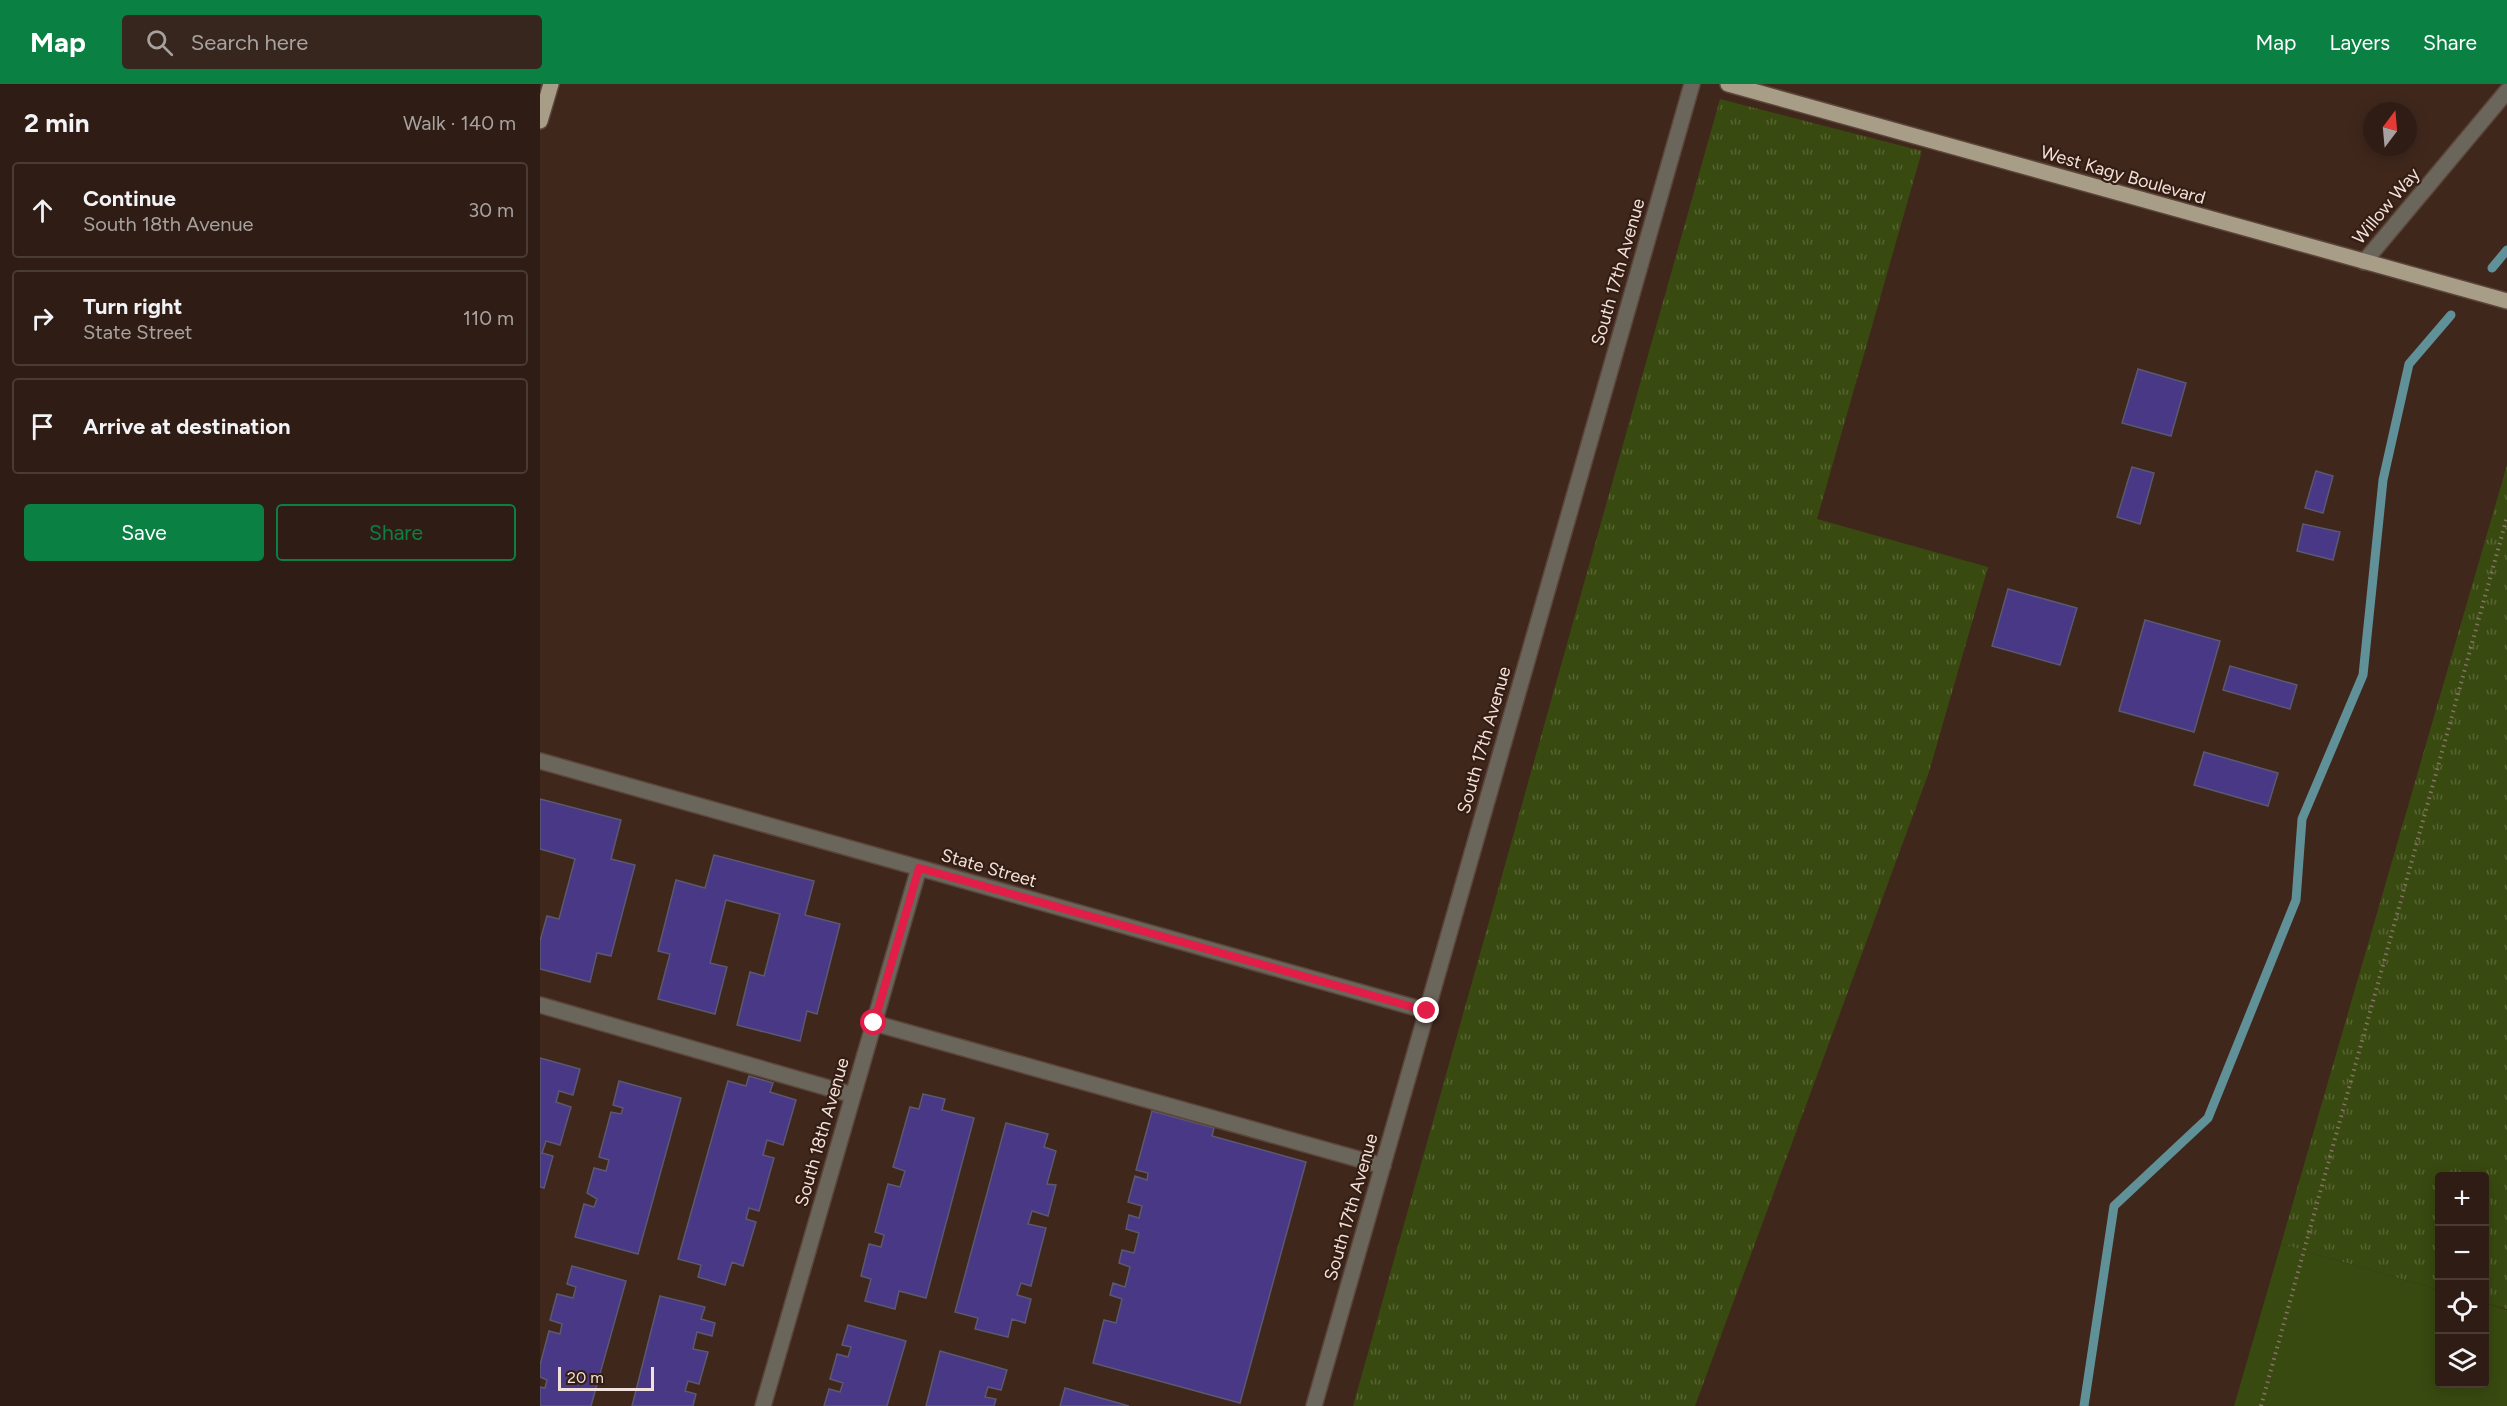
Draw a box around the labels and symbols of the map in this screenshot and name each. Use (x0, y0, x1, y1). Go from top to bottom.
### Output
north arrow (2363, 102, 2417, 156)
street label: West Kagy Boulevard (2038, 141, 2208, 209)
street label: Willow Way (2348, 163, 2425, 249)
street label: South 17th Avenue (1586, 196, 1650, 348)
street label: South 17th Avenue (1452, 664, 1516, 816)
street label: State Street (939, 844, 1040, 892)
route end (1413, 997, 1439, 1023)
route start (860, 1009, 886, 1035)
street label: South 18th Avenue (790, 1055, 854, 1209)
street label: South 17th Avenue (1319, 1131, 1383, 1283)
scale bar (558, 1364, 654, 1392)

